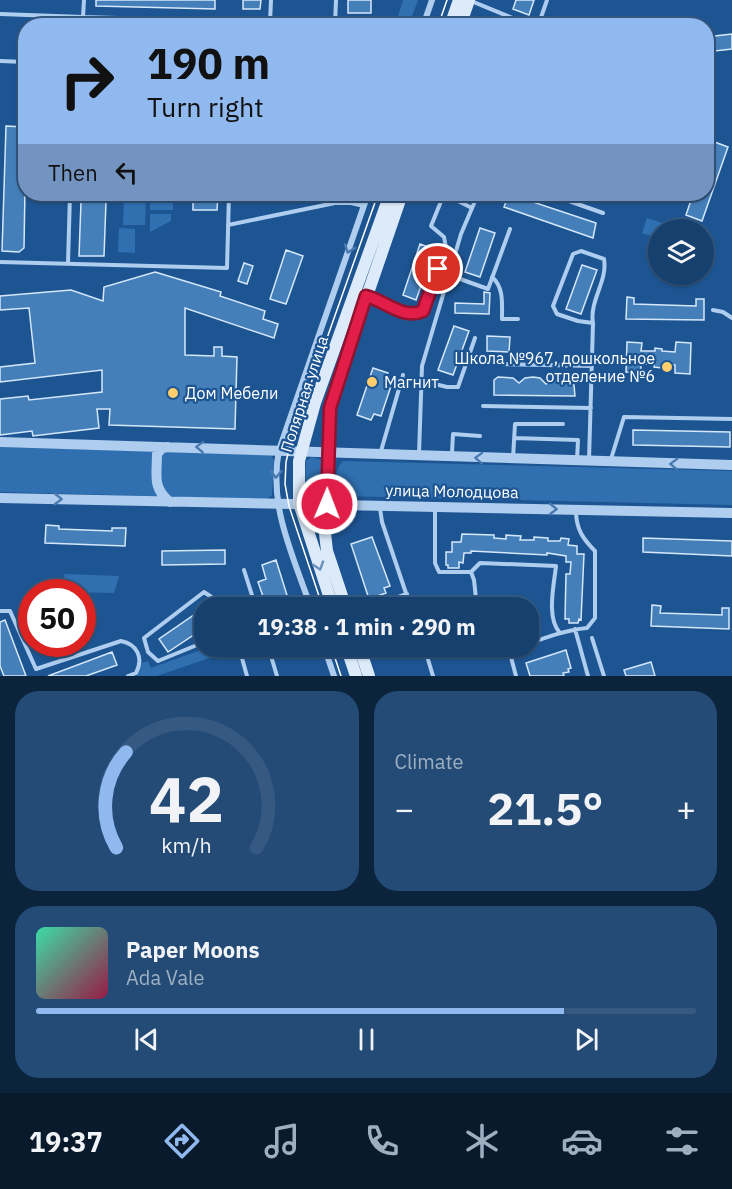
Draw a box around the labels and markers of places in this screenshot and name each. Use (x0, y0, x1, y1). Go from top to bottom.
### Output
pin (412, 243, 463, 294)
place label: Школа №967, дошкольное отделение №6 (454, 348, 655, 386)
marker: Школа №967, дошкольное отделение №6 (660, 360, 674, 374)
place label: Магнит (384, 372, 439, 392)
marker: Магнит (365, 375, 379, 389)
place label: Дом Мебели (185, 383, 279, 403)
marker: Дом Мебели (166, 386, 180, 400)

